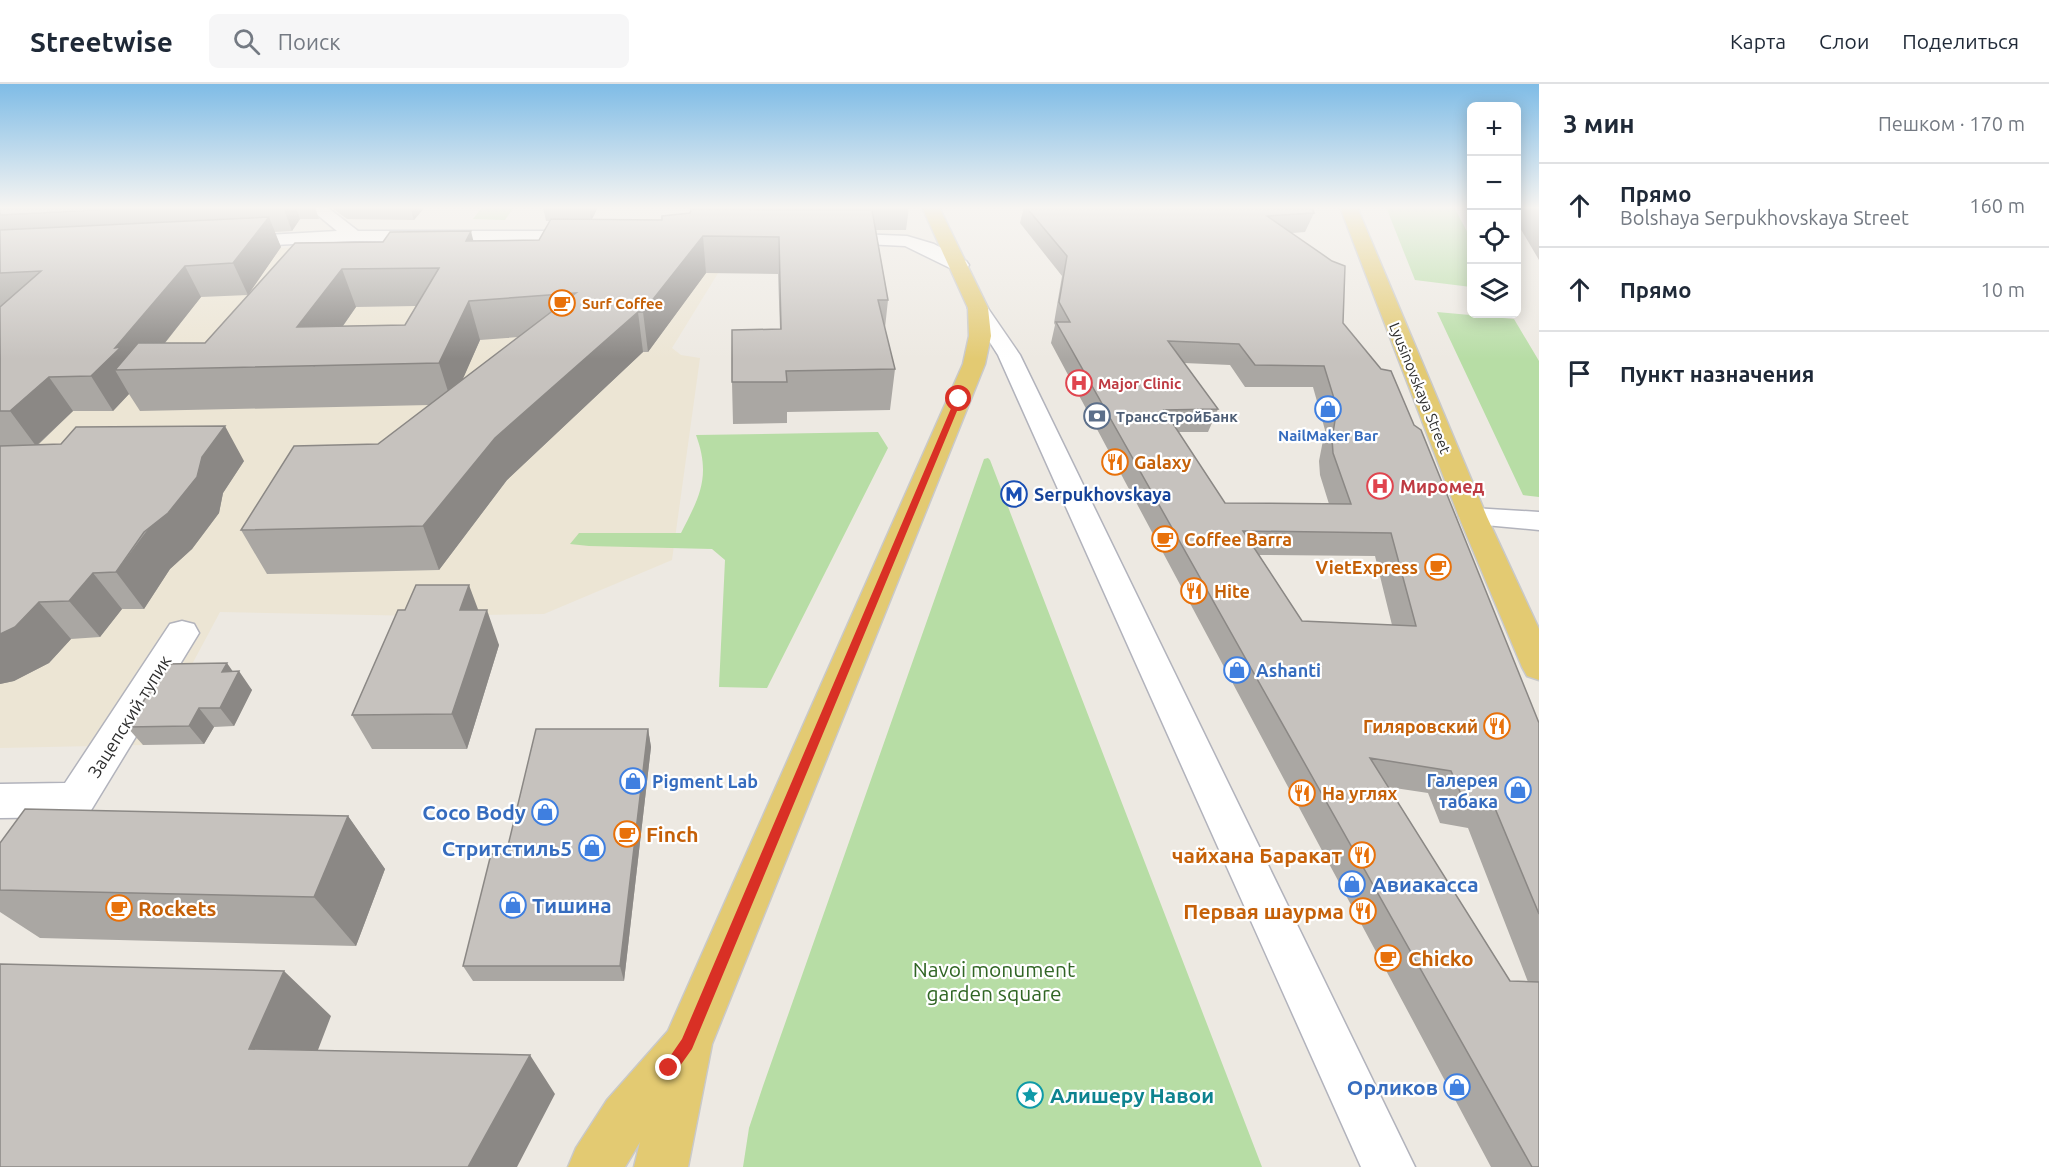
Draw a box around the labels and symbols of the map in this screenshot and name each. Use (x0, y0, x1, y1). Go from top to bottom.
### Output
cafe icon: Surf Coffee (547, 288, 577, 318)
place label: Surf Coffee (582, 295, 663, 312)
street label: Lyusinovskaya Street (1386, 320, 1454, 456)
hospital icon: Major Clinic (1064, 368, 1094, 398)
place label: Major Clinic (1098, 375, 1181, 392)
route start (945, 385, 971, 411)
shop icon: NailMaker Bar (1313, 394, 1343, 424)
bank icon: ТрансСтройБанк (1082, 401, 1112, 431)
place label: ТрансСтройБанк (1116, 408, 1238, 425)
place label: NailMaker Bar (1278, 427, 1379, 444)
restaurant icon: Galaxy (1100, 447, 1130, 477)
place label: Galaxy (1134, 452, 1192, 472)
hospital icon: Миромед (1365, 471, 1395, 501)
place label: Миромед (1400, 476, 1485, 496)
metro station icon: Serpukhovskaya (999, 479, 1029, 509)
place label: Serpukhovskaya (1034, 484, 1171, 504)
cafe icon: Coffee Barra (1150, 524, 1180, 554)
place label: Coffee Barra (1184, 529, 1292, 549)
cafe icon: VietExpress (1423, 552, 1453, 582)
place label: VietExpress (1315, 557, 1418, 577)
restaurant icon: Hite (1179, 576, 1209, 606)
place label: Hite (1214, 581, 1250, 601)
street label: Зацепский тупик (83, 651, 175, 781)
shop icon: Ashanti (1222, 655, 1252, 685)
place label: Ashanti (1256, 660, 1321, 680)
restaurant icon: Гиляровский (1482, 711, 1512, 741)
place label: Гиляровский (1363, 716, 1478, 736)
shop icon: Pigment Lab (618, 766, 648, 796)
place label: Галерея табака (1426, 770, 1498, 811)
place label: Pigment Lab (652, 771, 758, 791)
shop icon: Галерея табака (1503, 775, 1533, 805)
restaurant icon: На углях (1287, 778, 1317, 808)
place label: На углях (1322, 783, 1397, 803)
shop icon: Coco Body (530, 797, 560, 827)
place label: Coco Body (422, 800, 526, 824)
cafe icon: Finch (612, 819, 642, 849)
place label: Finch (646, 822, 699, 846)
shop icon: Стритстиль5 (577, 833, 607, 863)
place label: Стритстиль5 (442, 836, 572, 860)
restaurant icon: чайхана Баракат (1347, 840, 1377, 870)
place label: чайхана Баракат (1172, 843, 1342, 867)
shop icon: Авиакасса (1337, 869, 1367, 899)
place label: Авиакасса (1372, 872, 1479, 896)
shop icon: Тишина (498, 890, 528, 920)
cafe icon: Rockets (104, 893, 134, 923)
place label: Тишина (532, 893, 612, 917)
place label: Rockets (138, 896, 217, 920)
restaurant icon: Первая шаурма (1348, 896, 1378, 926)
place label: Первая шаурма (1183, 899, 1344, 923)
cafe icon: Chicko (1373, 943, 1403, 973)
place label: Chicko (1408, 946, 1474, 970)
park label: Navoi monument garden square (913, 957, 1075, 1005)
route end (655, 1054, 681, 1080)
shop icon: Орликов (1442, 1072, 1472, 1102)
place label: Орликов (1347, 1075, 1438, 1099)
place icon: Алишеру Навои (1015, 1080, 1045, 1110)
place label: Алишеру Навои (1050, 1083, 1214, 1107)

